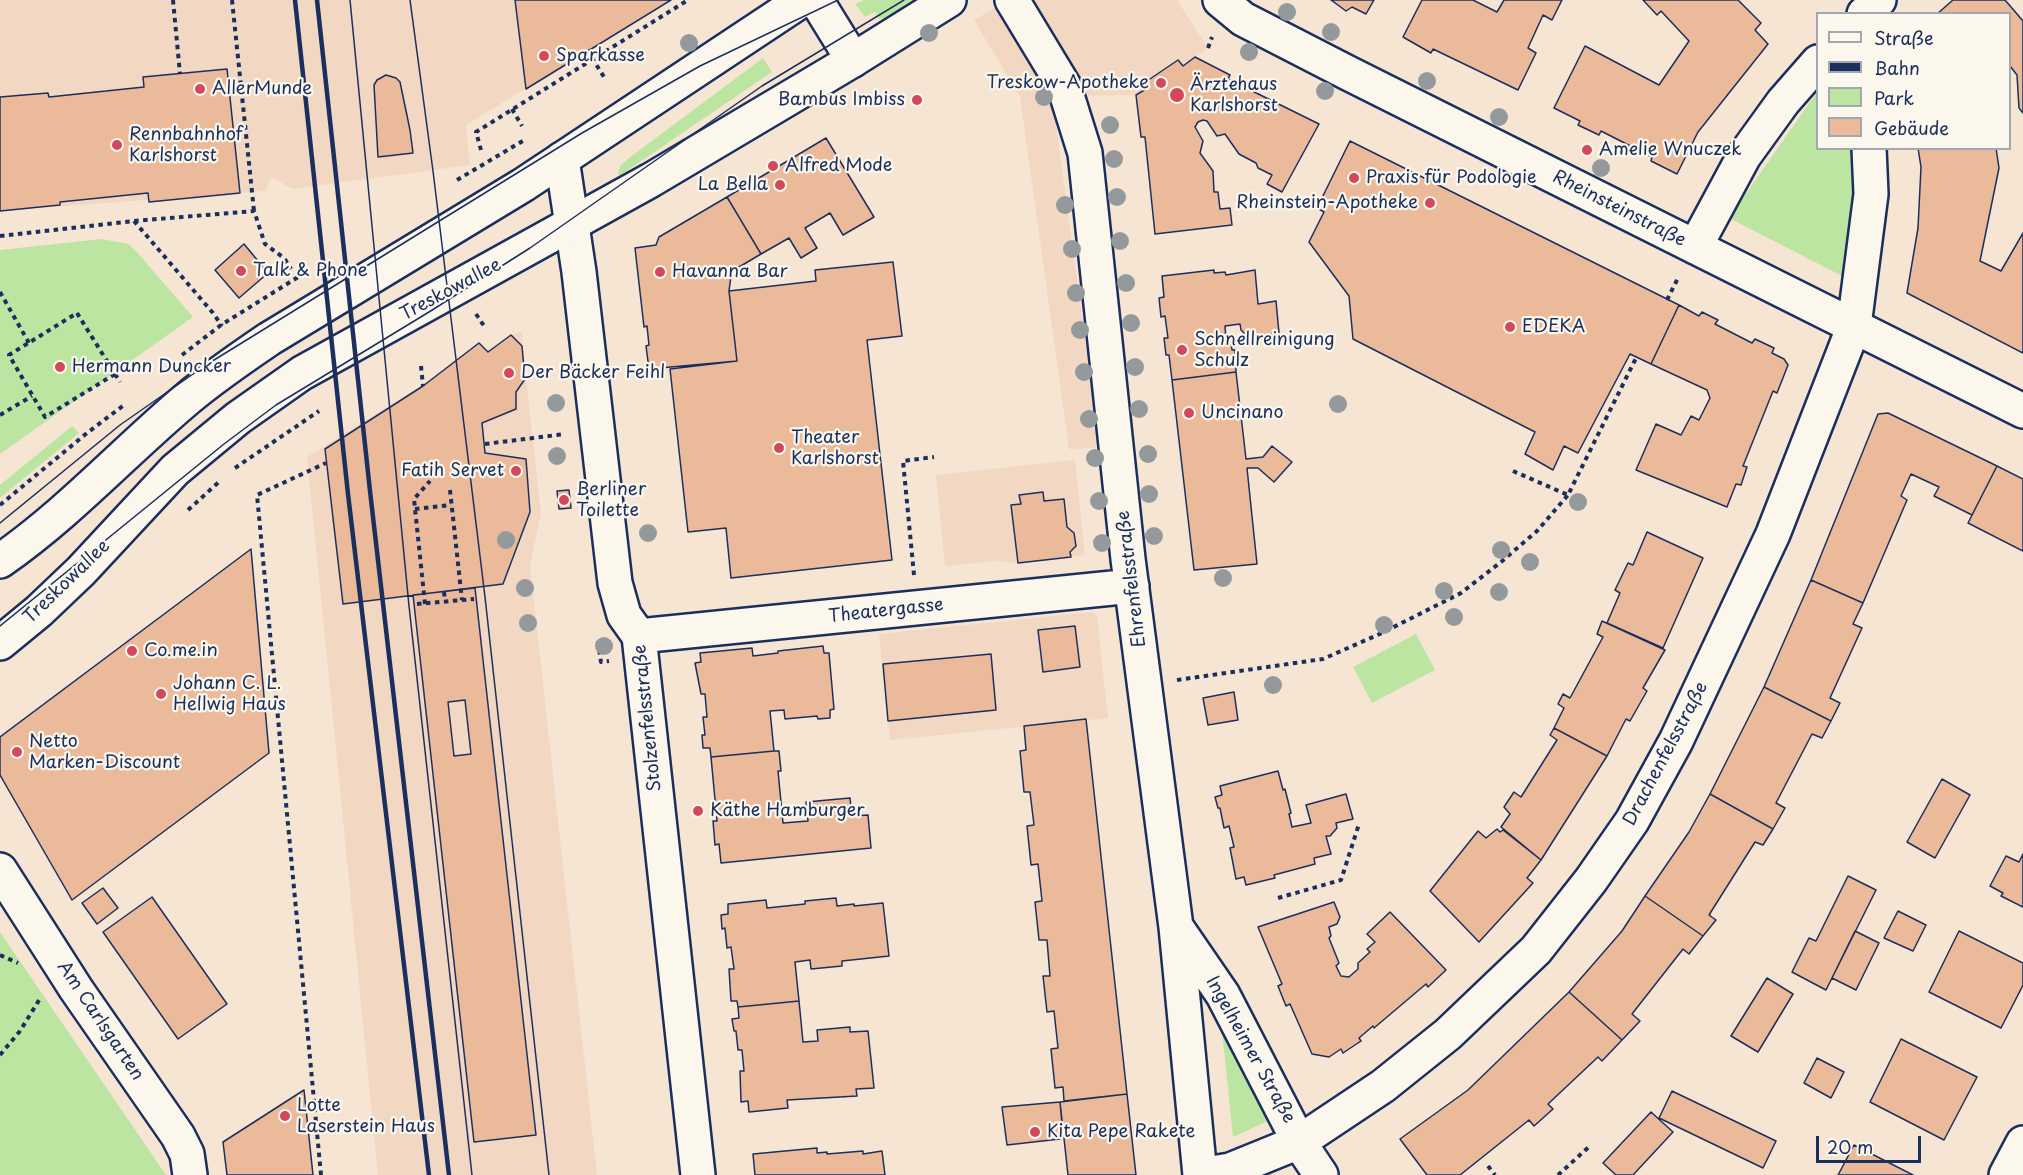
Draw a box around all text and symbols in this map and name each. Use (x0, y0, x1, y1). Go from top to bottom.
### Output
legend (1816, 12, 2011, 150)
text: Straße (1874, 24, 1934, 51)
place label: Sparkasse (556, 45, 645, 67)
marker: Sparkasse (537, 49, 551, 63)
text: Bahn (1874, 54, 1920, 81)
place label: Treskow-Apotheke (986, 72, 1149, 94)
place label: Ärztehaus Karlshorst (1190, 74, 1278, 116)
marker: Treskow-Apotheke (1154, 76, 1168, 90)
place label: AllerMunde (212, 78, 312, 100)
marker: AllerMunde (193, 82, 207, 96)
text: Park (1874, 84, 1914, 111)
marker: Ärztehaus Karlshorst (1168, 86, 1186, 104)
place label: Bambus Imbiss (778, 89, 905, 111)
marker: Bambus Imbiss (910, 93, 924, 107)
text: Gebäude (1874, 114, 1949, 141)
place label: Rennbahnhof Karlshorst (129, 124, 243, 166)
marker: Rennbahnhof Karlshorst (110, 138, 124, 152)
place label: Amelie Wnuczek (1599, 139, 1742, 161)
marker: Amelie Wnuczek (1580, 143, 1594, 157)
place label: Alfred Mode (785, 155, 892, 177)
marker: Alfred Mode (766, 159, 780, 173)
street label: Rheinsteinstraße (1549, 166, 1689, 252)
place label: Praxis für Podologie (1366, 167, 1537, 189)
marker: Praxis für Podologie (1347, 171, 1361, 185)
place label: La Bella (698, 174, 768, 196)
marker: La Bella (773, 178, 787, 192)
place label: Rheinstein-Apotheke (1236, 192, 1418, 214)
marker: Rheinstein-Apotheke (1423, 196, 1437, 210)
street label: Treskowallee (397, 254, 505, 326)
place label: Talk & Phone (253, 260, 368, 282)
place label: Havanna Bar (672, 261, 788, 283)
marker: Talk & Phone (234, 264, 248, 278)
marker: Havanna Bar (653, 265, 667, 279)
place label: EDEKA (1522, 316, 1585, 338)
marker: EDEKA (1503, 320, 1517, 334)
place label: Schnellreinigung Schulz (1194, 329, 1335, 372)
marker: Schnellreinigung Schulz (1175, 343, 1189, 357)
place label: Hermann Duncker (72, 356, 231, 378)
marker: Hermann Duncker (53, 360, 67, 374)
place label: Der Bäcker Feihl (521, 362, 665, 384)
marker: Der Bäcker Feihl (502, 366, 516, 380)
place label: Uncinano (1201, 402, 1283, 424)
marker: Uncinano (1182, 406, 1196, 420)
place label: Theater Karlshorst (791, 427, 879, 470)
marker: Theater Karlshorst (772, 441, 786, 455)
place label: Fatih Servet (401, 460, 504, 482)
marker: Fatih Servet (509, 464, 523, 478)
place label: Berliner Toilette (576, 479, 646, 522)
marker: Berliner Toilette (557, 493, 571, 507)
street label: Ehrenfelsstraße (1113, 509, 1151, 649)
street label: Treskowallee (19, 536, 115, 628)
street label: Theatergasse (827, 594, 945, 628)
place label: Co.me.in (144, 640, 218, 662)
street label: Stolzenfelsstraße (630, 643, 666, 793)
marker: Co.me.in (125, 644, 139, 658)
place label: Johann C. L. Hellwig Haus (173, 673, 286, 716)
street label: Drachenfelsstraße (1619, 679, 1713, 829)
marker: Johann C. L. Hellwig Haus (154, 687, 168, 701)
place label: Netto Marken-Discount (29, 731, 180, 774)
marker: Netto Marken-Discount (10, 745, 24, 759)
place label: Käthe Hamburger (710, 800, 865, 822)
marker: Käthe Hamburger (691, 804, 705, 818)
street label: Am Carlsgarten (52, 957, 148, 1085)
street label: Ingelheimer Straße (1201, 973, 1299, 1127)
place label: Lotte Laserstein Haus (297, 1095, 435, 1138)
marker: Lotte Laserstein Haus (278, 1109, 292, 1123)
place label: Kita Pepe Rakete (1047, 1121, 1195, 1143)
scale bar (1819, 1124, 1924, 1162)
marker: Kita Pepe Rakete (1028, 1125, 1042, 1139)
text: 20 m (1827, 1133, 1873, 1160)

